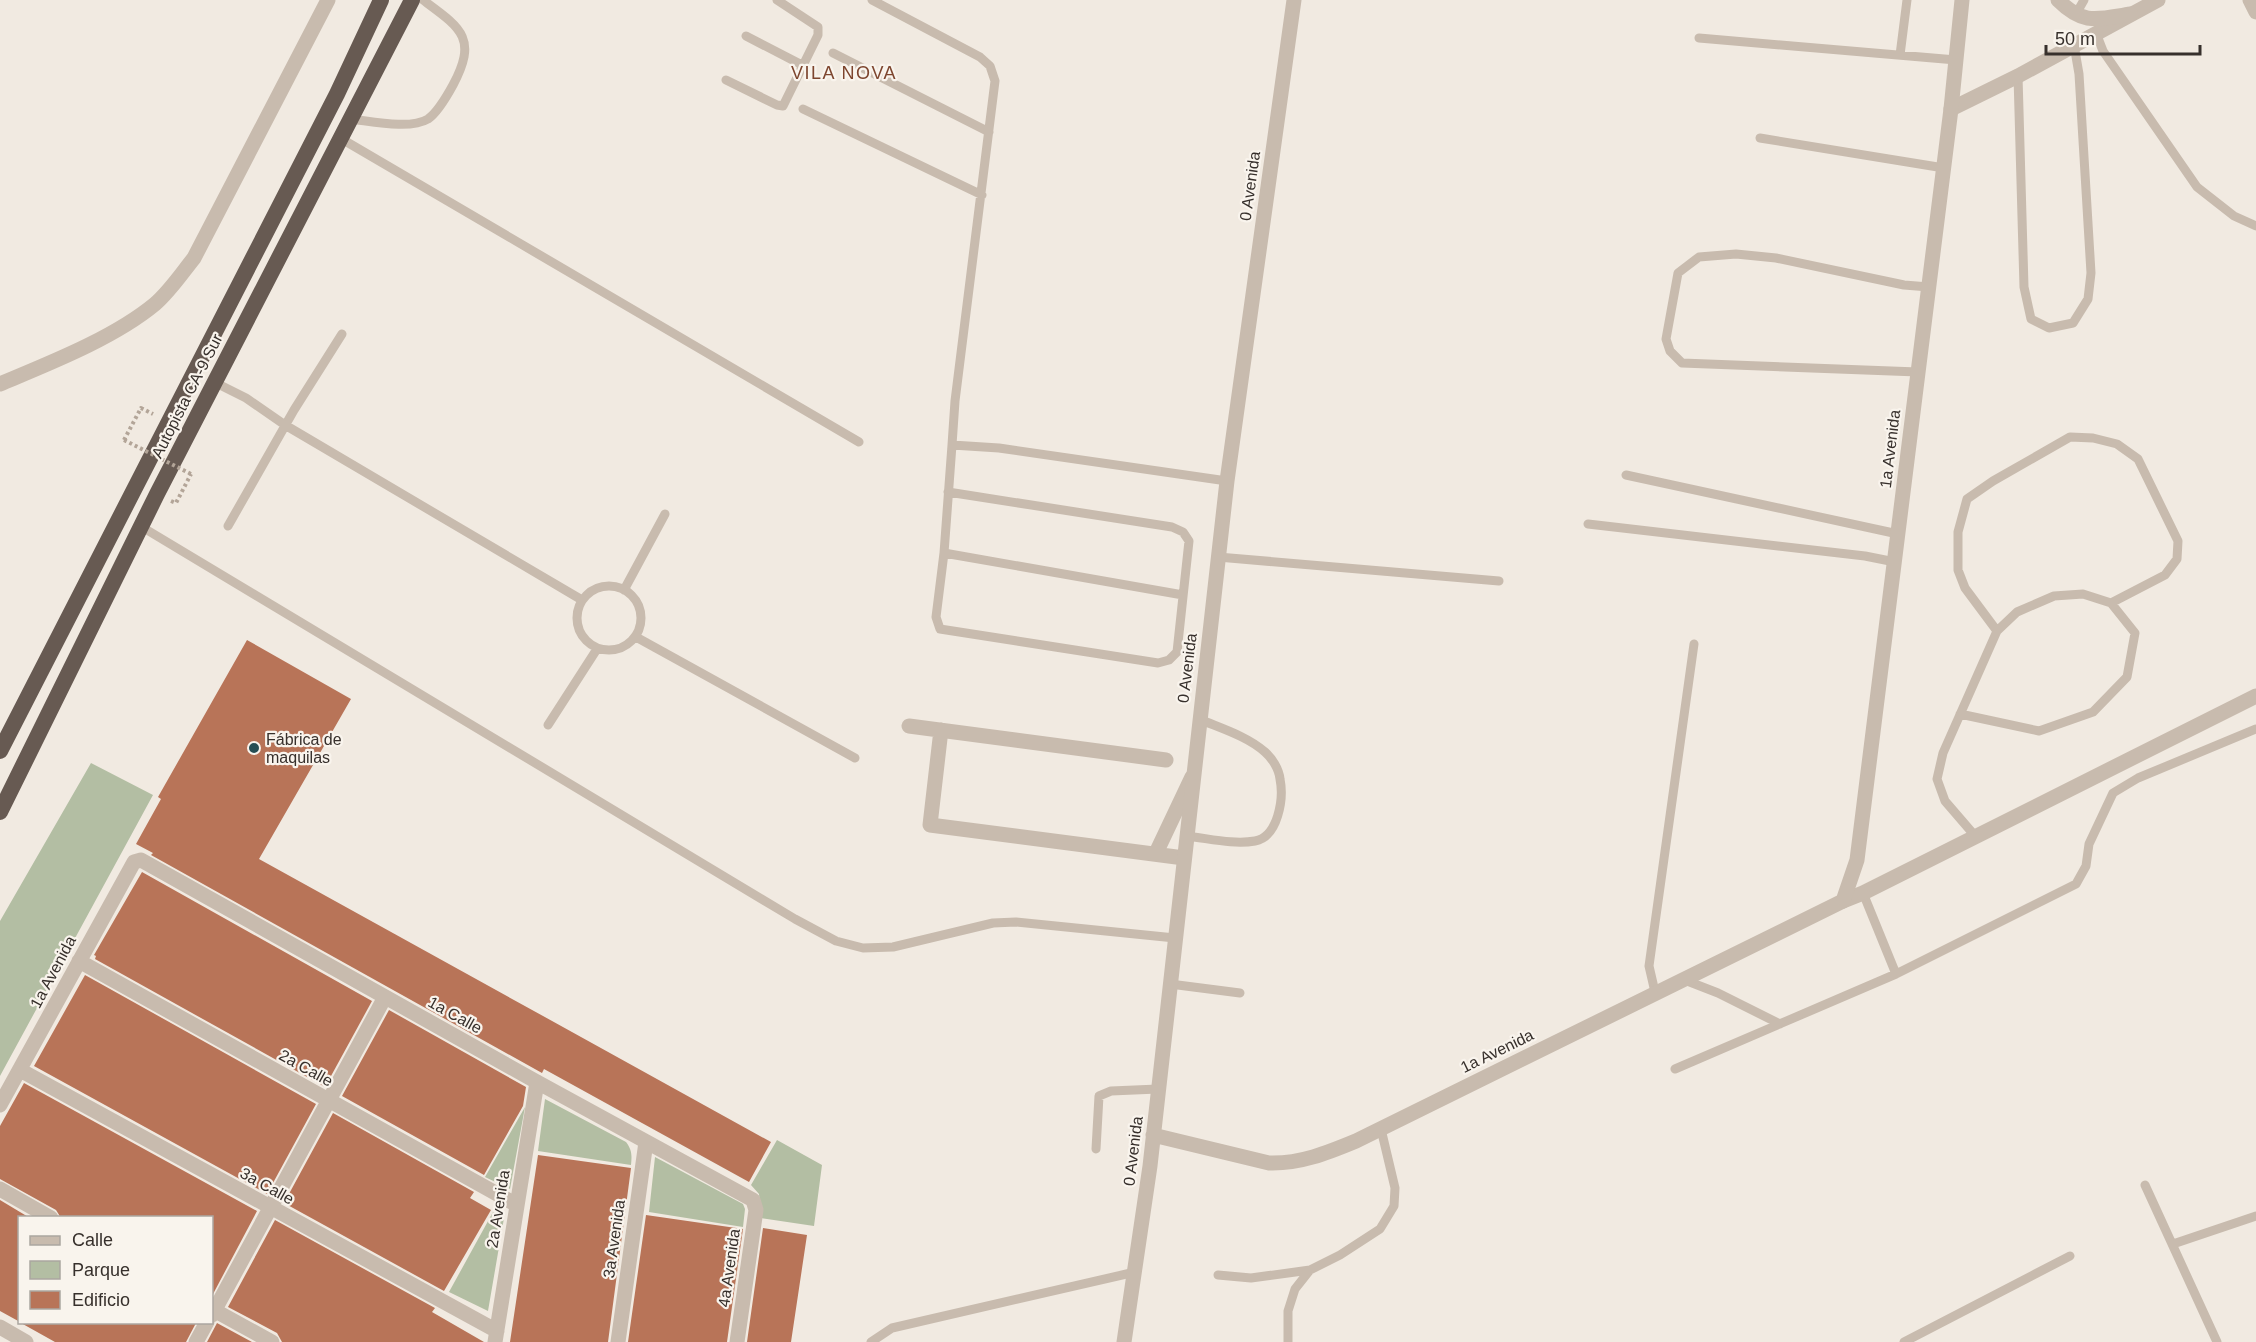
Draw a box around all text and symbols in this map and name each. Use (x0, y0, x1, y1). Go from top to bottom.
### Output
scale bar (2046, 18, 2200, 56)
text: 50 m (2055, 29, 2095, 49)
district label: VILA NOVA (791, 63, 897, 83)
street label: 0 Avenida (1237, 150, 1263, 222)
street label: Autopista CA-9 Sur (148, 331, 226, 461)
street label: 1a Avenida (1877, 409, 1903, 489)
street label: 0 Avenida (1174, 632, 1200, 704)
place label: Fábrica de maquilas (266, 731, 342, 766)
marker: Fábrica de maquilas (247, 741, 261, 755)
street label: 1a Avenida (27, 933, 79, 1011)
street label: 1a Calle (425, 993, 485, 1037)
street label: 1a Avenida (1458, 1026, 1536, 1076)
street label: 2a Calle (276, 1046, 336, 1090)
street label: 0 Avenida (1120, 1115, 1146, 1187)
street label: 3a Calle (237, 1164, 297, 1208)
street label: 2a Avenida (483, 1169, 513, 1249)
street label: 3a Avenida (600, 1199, 628, 1279)
legend (18, 1216, 213, 1324)
street label: 4a Avenida (715, 1228, 743, 1308)
text: Calle (72, 1230, 113, 1250)
text: Parque (72, 1260, 130, 1280)
text: Edificio (72, 1290, 130, 1310)

